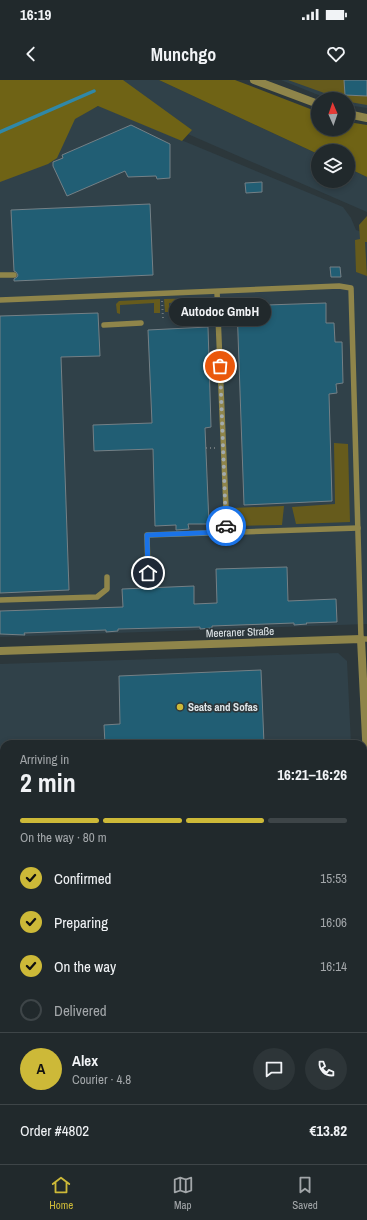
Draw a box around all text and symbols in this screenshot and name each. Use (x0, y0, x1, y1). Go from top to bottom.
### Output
text: 16:19 (20, 4, 51, 25)
text: Munchgo (151, 42, 216, 67)
icon: back (20, 43, 42, 65)
icon: heart (325, 43, 347, 65)
north arrow (311, 92, 355, 136)
map controls (311, 92, 355, 188)
button: layers (311, 144, 355, 188)
callout: Autodoc GmbH (169, 298, 271, 326)
text: Autodoc GmbH (181, 303, 259, 320)
pin (203, 349, 237, 383)
icon: bag (209, 355, 231, 377)
courier (206, 506, 246, 546)
icon: car (215, 515, 237, 537)
pin (131, 556, 165, 590)
icon: home (137, 562, 159, 584)
street label: Meeraner Straße (206, 624, 274, 640)
place label: Seats and Sofas (188, 700, 258, 714)
marker: Seats and Sofas (175, 702, 185, 712)
text: Arriving in (20, 751, 69, 768)
text: 16:21–16:26 (277, 764, 347, 785)
text: 2 min (20, 765, 76, 800)
text: On the way · 80 m (20, 829, 107, 846)
icon: check (20, 867, 42, 889)
text: Confirmed (54, 868, 111, 889)
text: 15:53 (320, 870, 347, 887)
icon: check (20, 911, 42, 933)
text: Preparing (54, 912, 108, 933)
text: 16:06 (320, 914, 347, 931)
icon: check (20, 955, 42, 977)
text: On the way (54, 956, 116, 977)
text: 16:14 (320, 958, 347, 975)
text: Delivered (54, 1000, 107, 1021)
button: chat (253, 1048, 295, 1090)
button: phone (305, 1048, 347, 1090)
text: Alex (72, 1050, 98, 1071)
text: A (37, 1058, 45, 1079)
text: Courier · 4.8 (72, 1071, 131, 1088)
text: Order #4802 (20, 1120, 89, 1141)
text: €13.82 (309, 1120, 347, 1141)
tab: Home (49, 1174, 73, 1212)
tab: Map (172, 1174, 194, 1212)
tab: Saved (292, 1174, 318, 1212)

